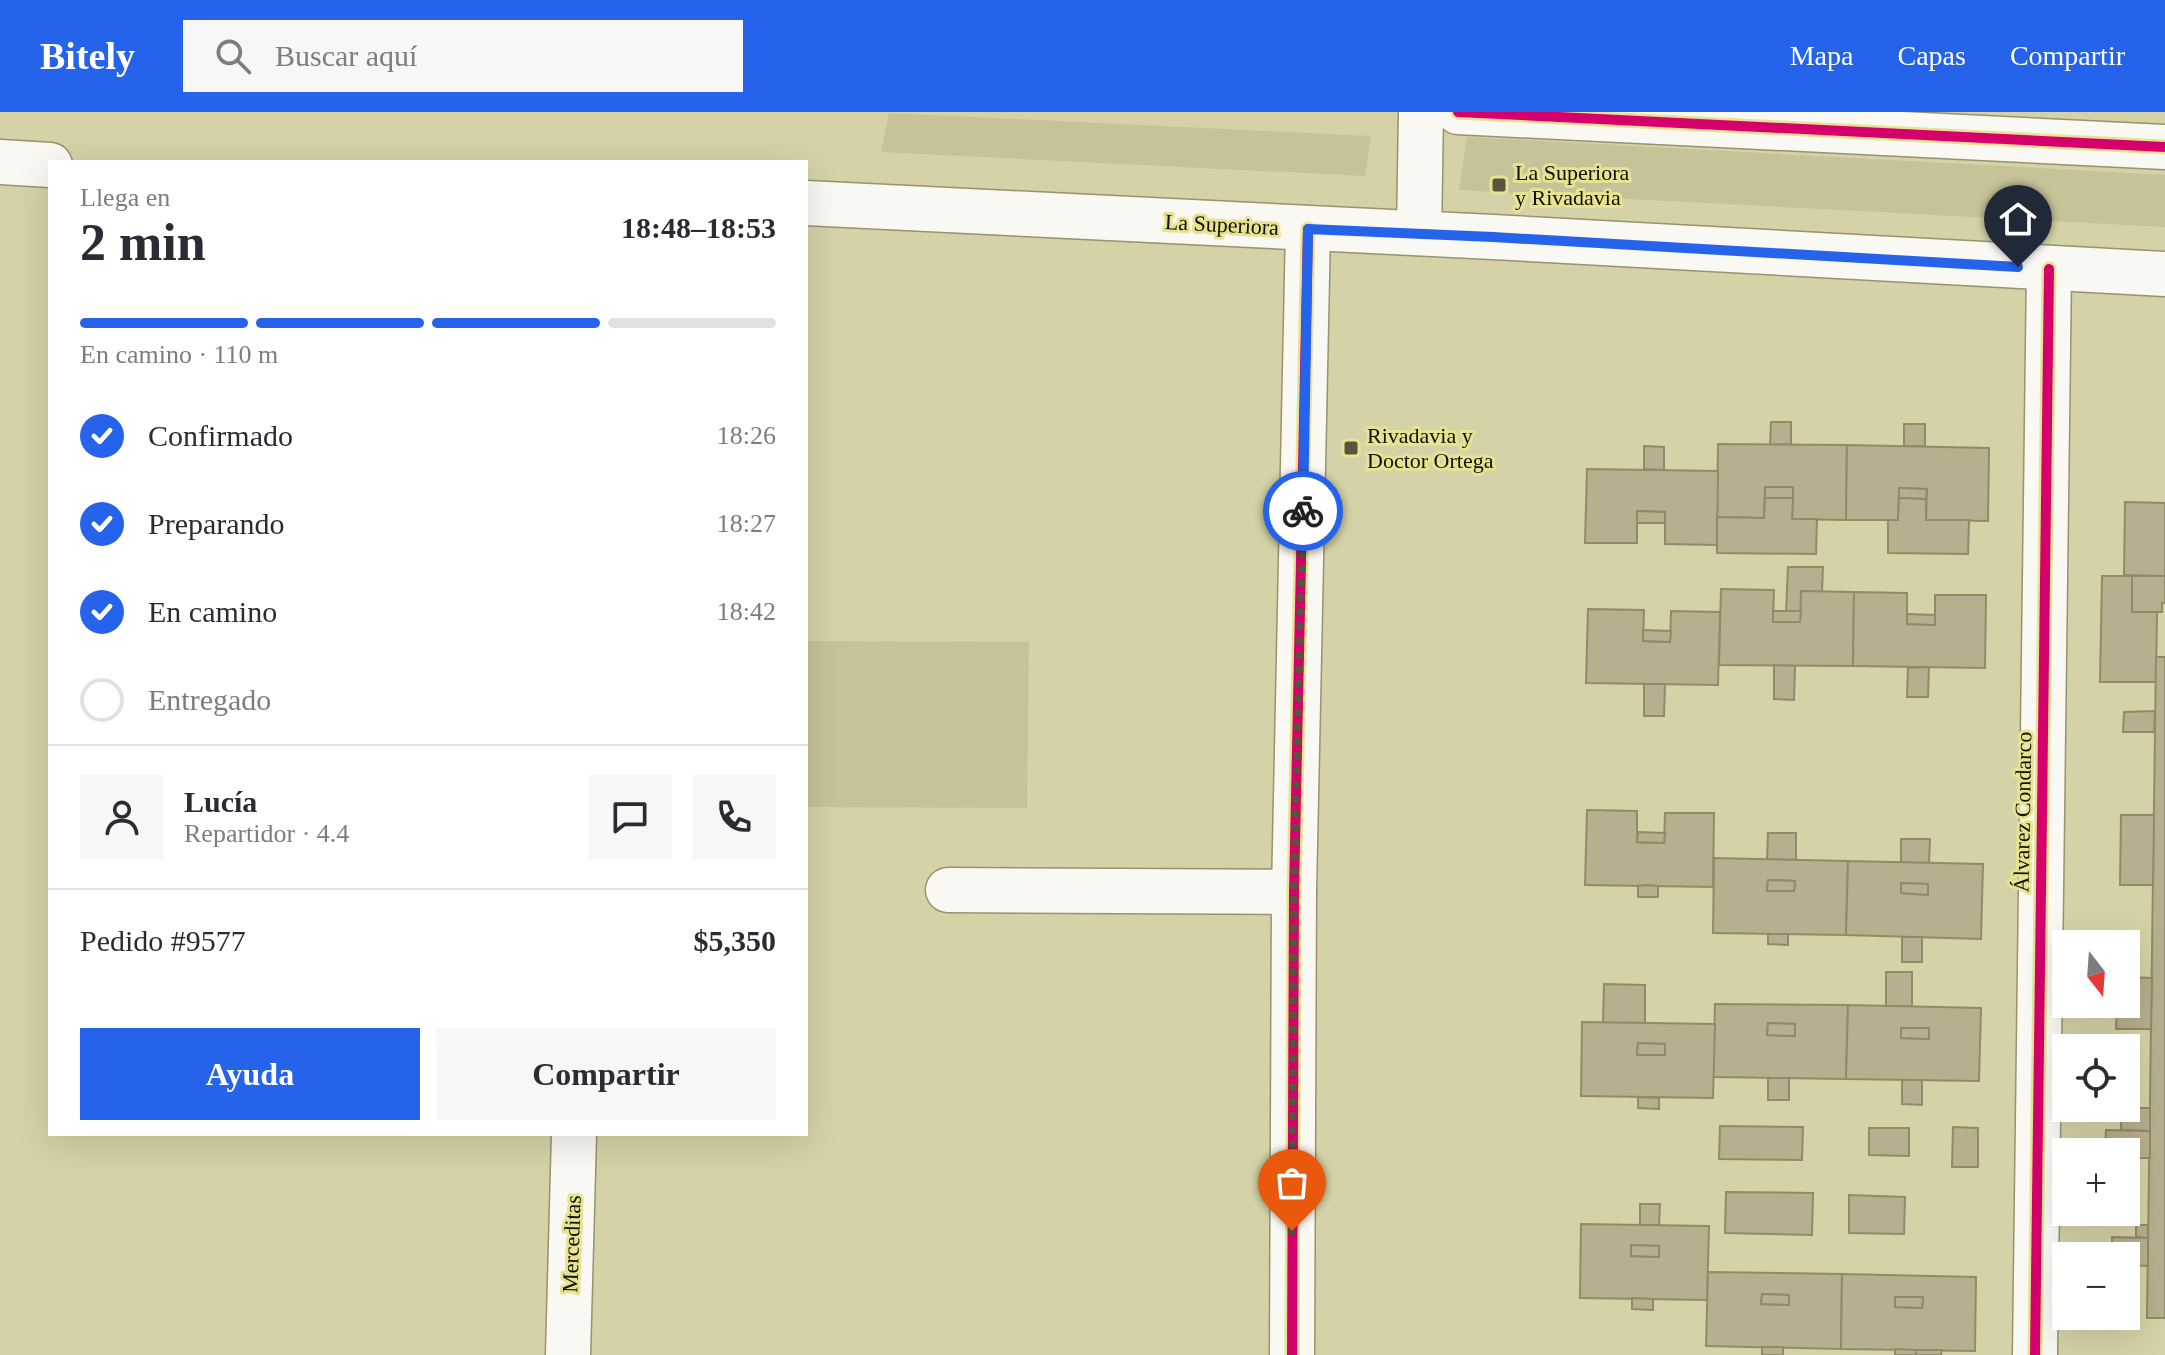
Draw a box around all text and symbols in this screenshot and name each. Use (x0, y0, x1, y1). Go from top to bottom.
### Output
search box (183, 20, 743, 92)
icon: search (211, 34, 255, 78)
text: Bitely (40, 35, 135, 77)
text: Buscar aquí (275, 39, 417, 72)
text: Mapa (1790, 40, 1853, 71)
text: Capas (1897, 40, 1966, 71)
text: Compartir (2010, 40, 2125, 71)
place label: La Superiora y Rivadavia (1515, 160, 1629, 210)
marker: La Superiora y Rivadavia (1490, 176, 1508, 194)
text: Llega en (80, 183, 170, 212)
pin (1984, 185, 2052, 267)
icon: home (1996, 197, 2040, 241)
street label: La Superiora (1164, 209, 1280, 240)
text: 18:48–18:53 (621, 211, 776, 244)
text: 2 min (80, 214, 206, 271)
text: En camino · 110 m (80, 340, 278, 369)
icon: check (80, 414, 124, 458)
text: Confirmado (148, 419, 293, 452)
text: 18:26 (717, 421, 776, 450)
place label: Rivadavia y Doctor Ortega (1367, 423, 1494, 473)
marker: Rivadavia y Doctor Ortega (1342, 439, 1360, 457)
courier (1263, 471, 1343, 551)
icon: bike (1281, 489, 1325, 533)
icon: check (80, 502, 124, 546)
text: Preparando (148, 507, 285, 540)
text: 18:27 (717, 509, 776, 538)
icon: check (80, 590, 124, 634)
text: En camino (148, 595, 277, 628)
text: 18:42 (717, 597, 776, 626)
text: Entregado (148, 683, 271, 716)
street label: Álvarez Condarco (2009, 731, 2036, 893)
button: person (80, 775, 164, 859)
button: chat (588, 775, 672, 859)
button: phone (692, 775, 776, 859)
text: Lucía (184, 785, 257, 818)
text: Repartidor · 4.4 (184, 819, 349, 848)
text: Pedido #9577 (80, 924, 246, 957)
text: $5,350 (694, 924, 776, 957)
north arrow (2052, 930, 2140, 1018)
map controls (2052, 930, 2140, 1330)
button: Ayuda (80, 1028, 420, 1120)
button: Compartir (436, 1028, 776, 1120)
button: locate (2052, 1034, 2140, 1122)
button: + (2052, 1138, 2140, 1226)
pin (1258, 1149, 1326, 1231)
icon: bag (1270, 1161, 1314, 1205)
street label: Merceditas (557, 1195, 586, 1293)
button: − (2052, 1242, 2140, 1330)

